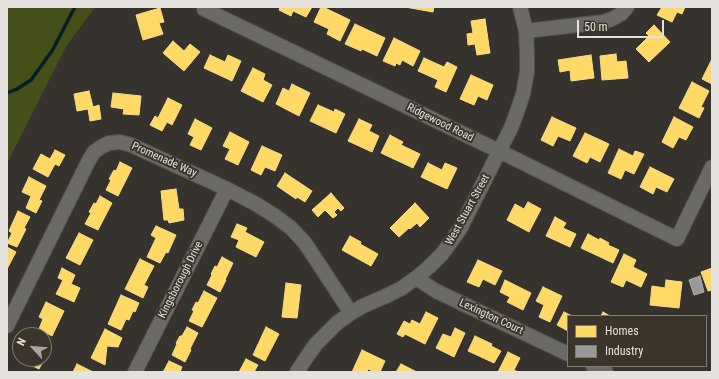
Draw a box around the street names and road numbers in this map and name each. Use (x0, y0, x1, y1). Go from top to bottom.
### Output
street label: Ridgewood Road (404, 101, 476, 145)
street label: Promenade Way (129, 140, 199, 180)
street label: West Stuart Street (443, 172, 493, 248)
street label: Kingsborough Drive (156, 239, 206, 321)
street label: Lexington Court (457, 296, 525, 338)

